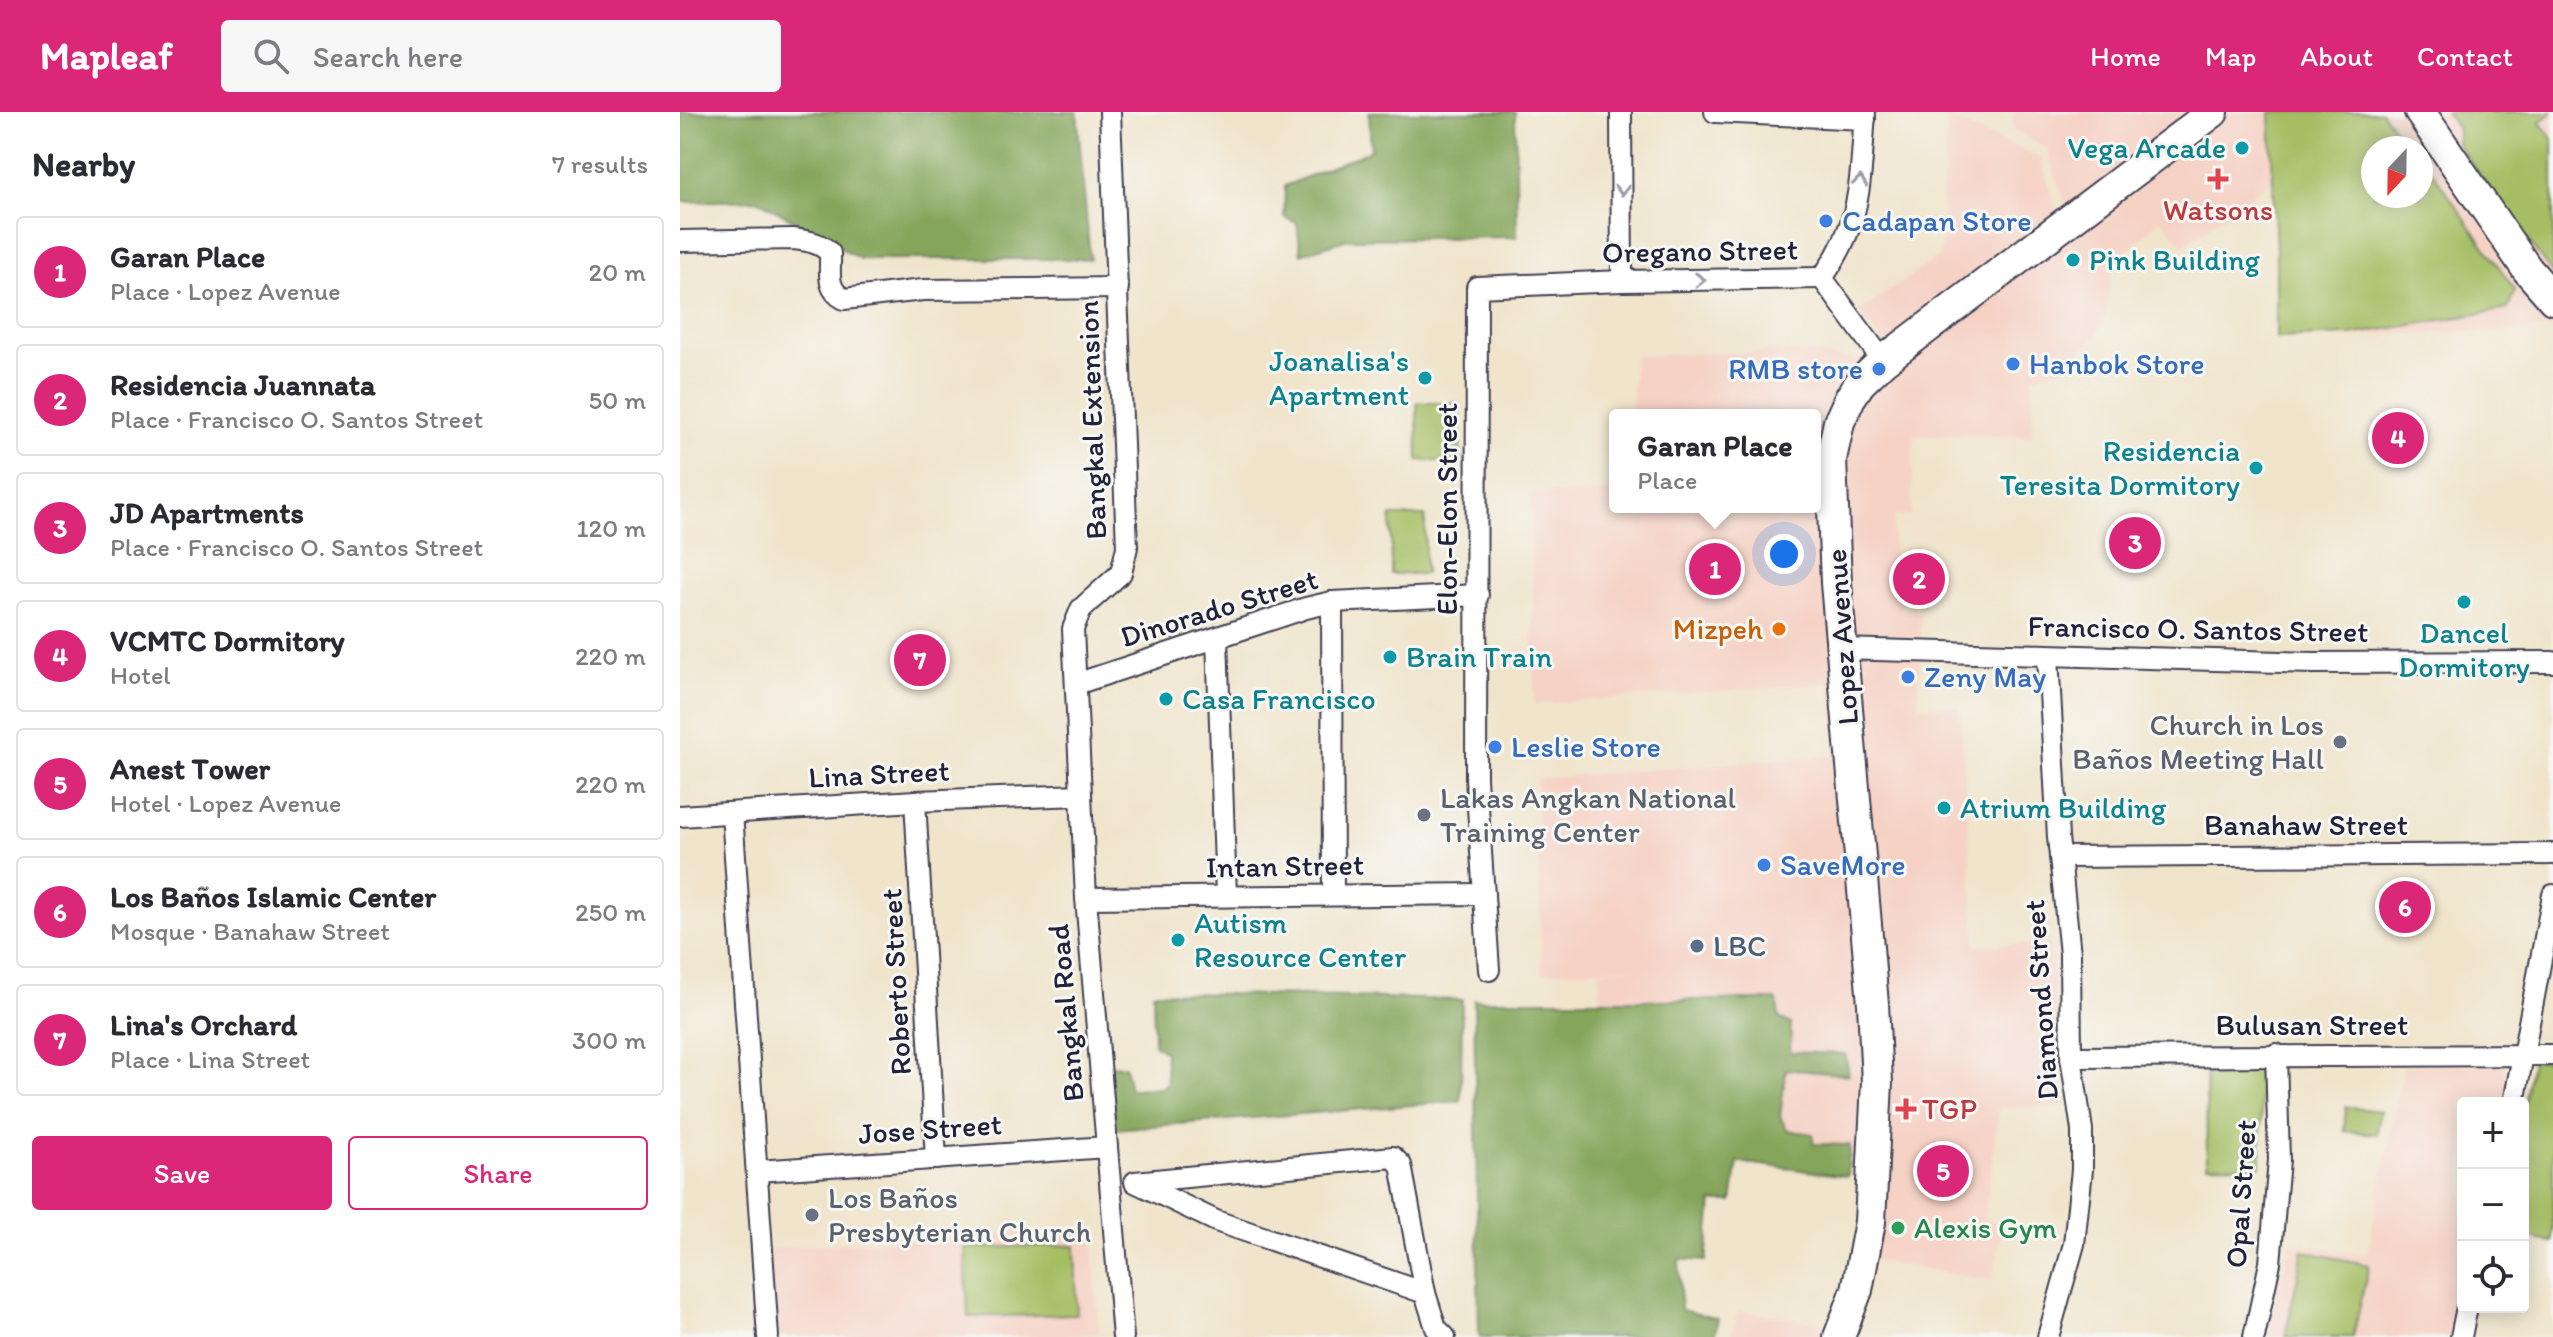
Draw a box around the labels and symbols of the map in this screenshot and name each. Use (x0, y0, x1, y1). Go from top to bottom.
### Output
place label: Vega Arcade (2067, 129, 2226, 166)
north arrow (2361, 136, 2433, 208)
marker: Vega Arcade (2233, 139, 2251, 157)
marker: Watsons (2209, 170, 2227, 188)
one-way arrow (1851, 175, 1868, 188)
one-way arrow (1613, 184, 1631, 197)
place label: Watsons (2163, 191, 2273, 228)
place label: Cadapan Store (1842, 202, 2031, 239)
marker: Cadapan Store (1817, 212, 1835, 230)
street label: Oregano Street (1602, 230, 1798, 271)
place label: Pink Building (2089, 241, 2260, 278)
marker: Pink Building (2064, 251, 2082, 269)
one-way arrow (1694, 271, 1707, 289)
street label: Bangkal Extension (1069, 300, 1114, 540)
place label: Joanalisa's Apartment (1269, 342, 1409, 413)
place label: Hanbok Store (2029, 345, 2204, 382)
place label: RMB store (1728, 350, 1863, 387)
marker: Hanbok Store (2004, 355, 2022, 373)
marker: RMB store (1870, 360, 1888, 378)
marker: Joanalisa's Apartment (1416, 369, 1434, 387)
street label: Elon-Elon Street (1428, 403, 1465, 615)
pin: 4 (2372, 408, 2424, 468)
place label: Residencia Teresita Dormitory (2000, 432, 2240, 503)
marker: Residencia Teresita Dormitory (2247, 459, 2265, 477)
pin: 3 (2109, 513, 2161, 573)
your location (1764, 534, 1804, 574)
pin: 1 (1689, 539, 1741, 599)
street label: Lopez Avenue (1817, 548, 1866, 726)
pin: 2 (1893, 549, 1945, 609)
street label: Dinorado Street (1116, 560, 1322, 655)
marker: Dancel Dormitory (2455, 593, 2473, 611)
street label: Francisco O. Santos Street (2027, 607, 2369, 650)
place label: Mizpeh (1673, 610, 1763, 647)
place label: Dancel Dormitory (2398, 614, 2530, 685)
marker: Mizpeh (1770, 620, 1788, 638)
pin: 7 (894, 630, 946, 690)
place label: Brain Train (1406, 638, 1552, 675)
marker: Brain Train (1381, 648, 1399, 666)
place label: Zeny May (1924, 658, 2046, 695)
marker: Zeny May (1899, 668, 1917, 686)
place label: Casa Francisco (1182, 680, 1376, 717)
marker: Casa Francisco (1157, 690, 1175, 708)
place label: Church in Los Baños Meeting Hall (2072, 706, 2325, 777)
place label: Leslie Store (1511, 728, 1661, 765)
marker: Church in Los Baños Meeting Hall (2331, 733, 2349, 751)
marker: Leslie Store (1486, 738, 1504, 756)
street label: Lina Street (807, 751, 951, 796)
place label: Lakas Angkan National Training Center (1440, 779, 1736, 850)
place label: Atrium Building (1960, 789, 2167, 826)
marker: Atrium Building (1935, 799, 1953, 817)
marker: Lakas Angkan National Training Center (1415, 806, 1433, 824)
street label: Banahaw Street (2204, 806, 2408, 843)
street label: Intan Street (1206, 846, 1364, 885)
place label: SaveMore (1780, 846, 1906, 883)
marker: SaveMore (1755, 856, 1773, 874)
pin: 6 (2379, 877, 2431, 937)
street label: Roberto Street (872, 888, 919, 1076)
street label: Diamond Street (2015, 898, 2066, 1102)
place label: Autism Resource Center (1194, 904, 1406, 975)
street label: Bangkal Road (1039, 923, 1092, 1103)
place label: LBC (1713, 927, 1766, 964)
marker: Autism Resource Center (1169, 931, 1187, 949)
marker: LBC (1688, 937, 1706, 955)
street label: Bulusan Street (2216, 1006, 2408, 1043)
place label: TGP (1922, 1090, 1977, 1127)
marker: TGP (1897, 1100, 1915, 1118)
street label: Jose Street (857, 1105, 1003, 1152)
street label: Opal Street (2217, 1119, 2264, 1269)
pin: 5 (1917, 1141, 1969, 1201)
place label: Los Baños Presbyterian Church (828, 1179, 1091, 1250)
marker: Los Baños Presbyterian Church (803, 1206, 821, 1224)
place label: Alexis Gym (1914, 1209, 2057, 1246)
marker: Alexis Gym (1889, 1219, 1907, 1237)

